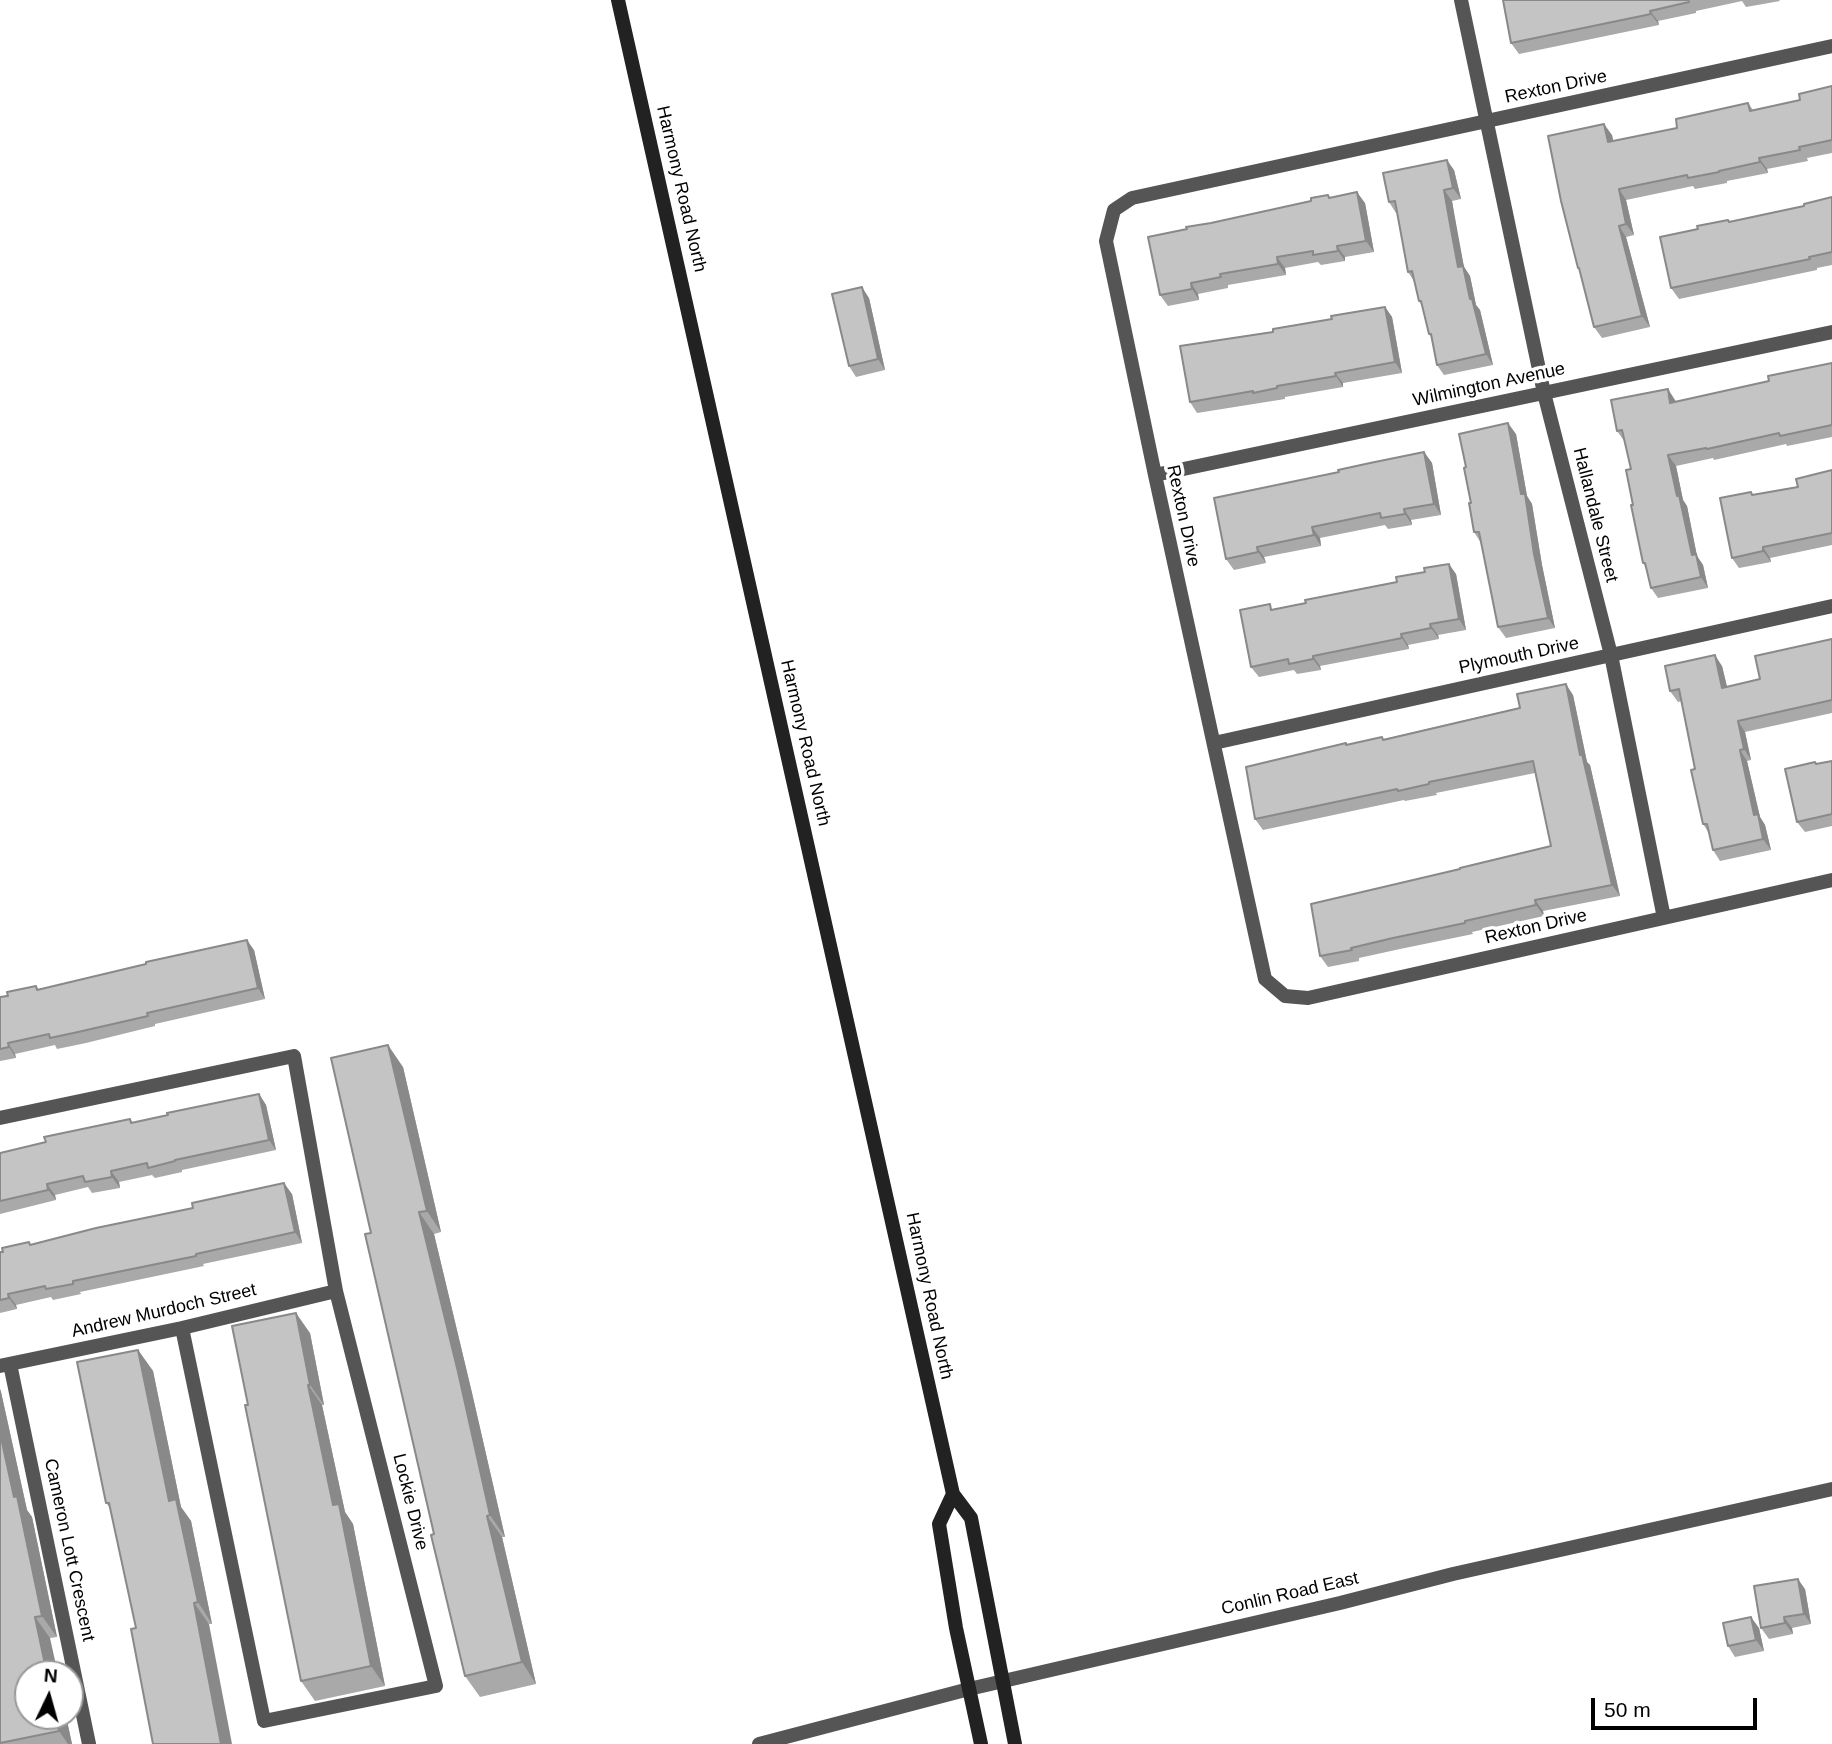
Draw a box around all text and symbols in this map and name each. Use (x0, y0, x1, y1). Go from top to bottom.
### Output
street label: Rexton Drive (1503, 66, 1609, 108)
street label: Harmony Road North (651, 104, 711, 274)
street label: Wilmington Avenue (1411, 358, 1567, 412)
street label: Hallandale Street (1568, 445, 1622, 585)
street label: Rexton Drive (1162, 463, 1204, 569)
street label: Plymouth Drive (1457, 633, 1581, 679)
street label: Harmony Road North (775, 658, 835, 828)
street label: Rexton Drive (1483, 905, 1589, 949)
street label: Harmony Road North (901, 1211, 957, 1381)
street label: Andrew Murdoch Street (69, 1279, 259, 1343)
street label: Lockie Drive (388, 1451, 432, 1553)
street label: Cameron Lott Crescent (39, 1457, 99, 1643)
street label: Conlin Road East (1219, 1568, 1361, 1620)
north arrow (14, 1660, 84, 1730)
text: N (43, 1665, 58, 1687)
scale bar (1594, 1684, 1760, 1728)
text: 50 m (1604, 1698, 1651, 1721)

